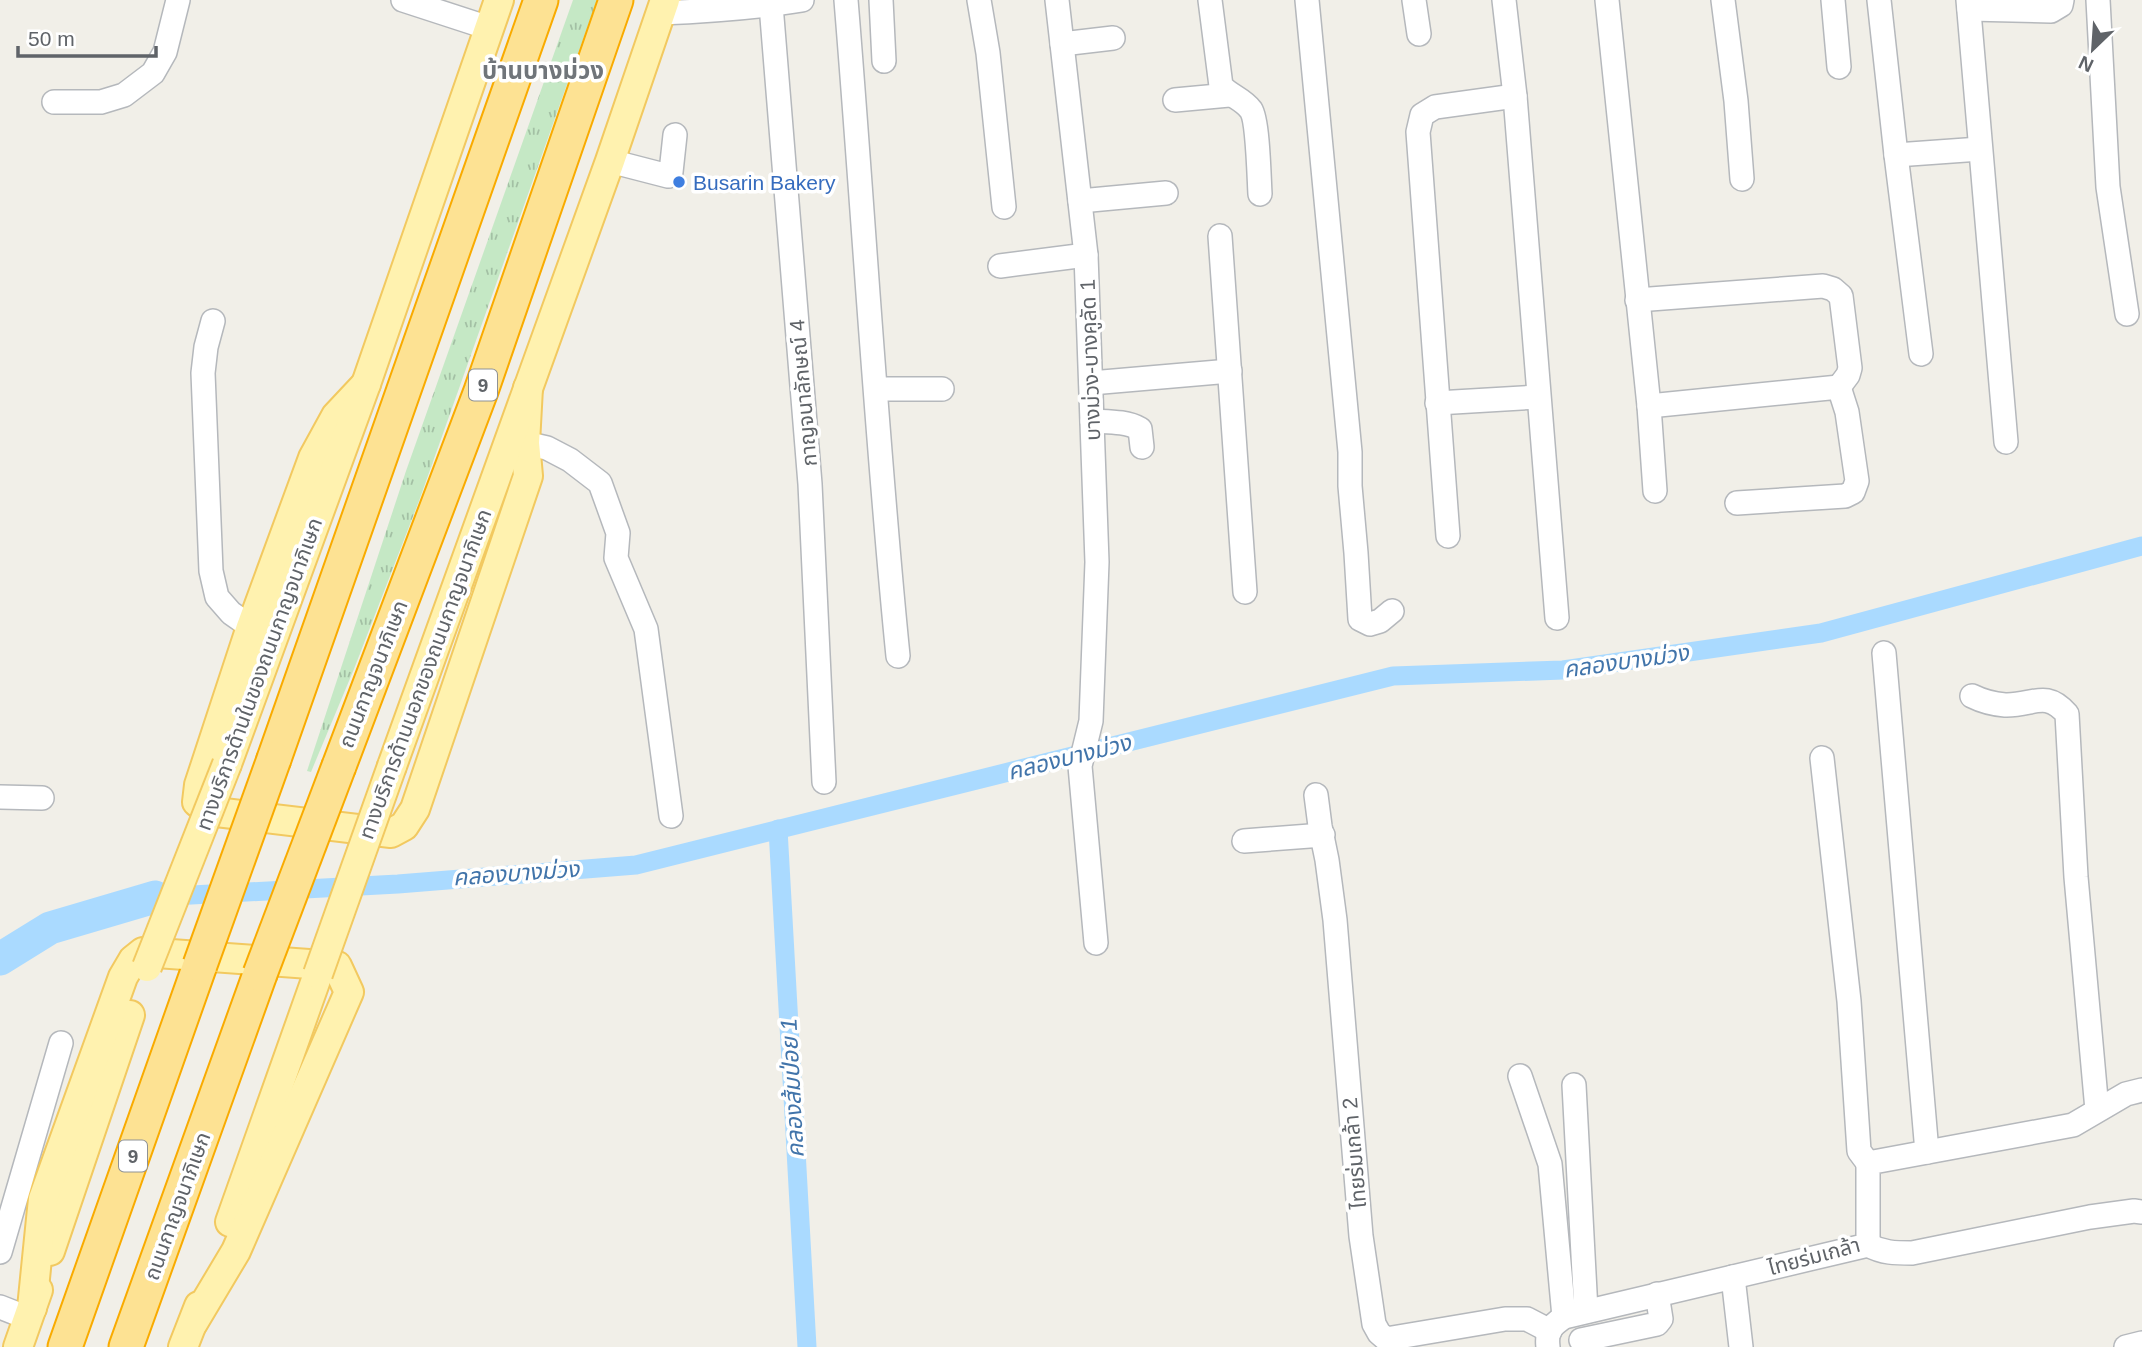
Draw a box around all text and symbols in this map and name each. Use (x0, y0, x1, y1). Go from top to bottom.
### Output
scale bar (18, 14, 156, 58)
north arrow (2058, 14, 2128, 84)
text: 50 m (28, 27, 75, 50)
text: N (2075, 52, 2097, 76)
district label: บ้านบางม่วง (482, 57, 604, 84)
place label: Busarin Bakery (693, 171, 836, 194)
marker: Busarin Bakery (671, 174, 687, 190)
street label: บางม่วง-บางคูลัด 1 (1076, 279, 1106, 441)
street label: กาญจนาลักษณ์ 4 (785, 318, 821, 467)
road number: 9 (469, 370, 497, 400)
street label: ทางบริการด้านนอกของถนนกาญจนาภิเษก (354, 506, 496, 842)
street label: ทางบริการด้านในของถนนกาญจนาภิเษก (192, 515, 326, 833)
street label: ถนนกาญจนาภิเษก (334, 597, 412, 751)
water label: คลองบางม่วง (1562, 639, 1692, 683)
water label: คลองบางม่วง (1005, 729, 1135, 785)
water label: คลองบางม่วง (452, 856, 581, 890)
water label: คลองส้มป่อย 1 (775, 1017, 809, 1159)
street label: ไทยร่มเกล้า 2 (1338, 1096, 1370, 1211)
street label: ถนนกาญจนาภิเษก (140, 1129, 214, 1283)
road number: 9 (119, 1140, 147, 1172)
street label: ไทยร่มเกล้า (1765, 1233, 1862, 1280)

